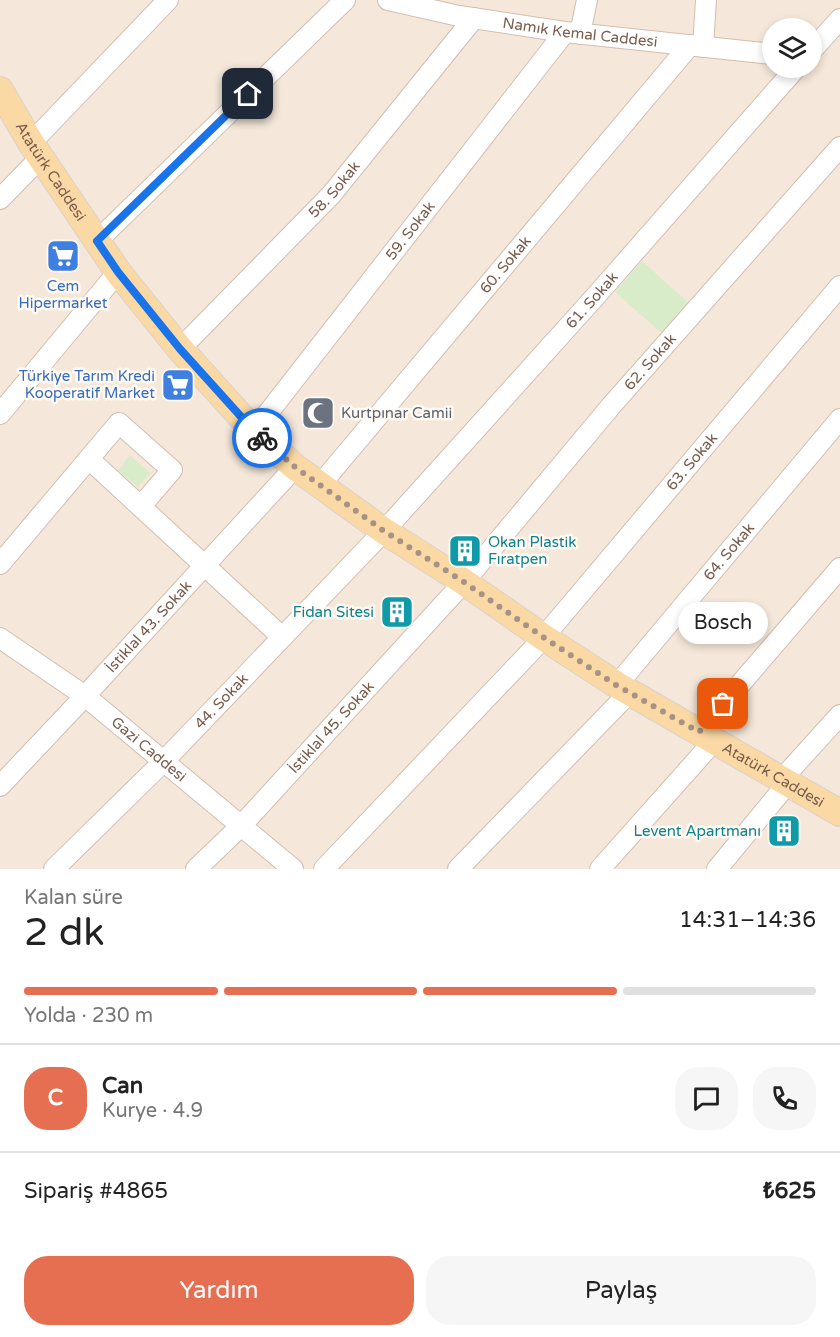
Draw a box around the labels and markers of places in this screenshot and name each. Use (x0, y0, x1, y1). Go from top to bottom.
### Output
pin (222, 68, 273, 119)
supermarket icon: Cem Hipermarket (45, 238, 81, 274)
place label: Cem Hipermarket (19, 277, 108, 312)
place label: Türkiye Tarım Kredi Kooperatif Market (19, 367, 155, 402)
supermarket icon: Türkiye Tarım Kredi Kooperatif Market (160, 367, 196, 403)
mosque icon: Kurtpınar Camii (300, 395, 336, 431)
place label: Kurtpınar Camii (341, 404, 452, 422)
building icon: Okan Plastik Fıratpen (447, 533, 483, 569)
place label: Okan Plastik Fıratpen (488, 533, 576, 568)
building icon: Fidan Sitesi (379, 594, 415, 630)
callout: Bosch (678, 602, 768, 644)
place label: Fidan Sitesi (293, 603, 374, 621)
pin (697, 678, 748, 729)
building icon: Levent Apartmanı (766, 813, 802, 849)
place label: Levent Apartmanı (633, 822, 761, 840)

